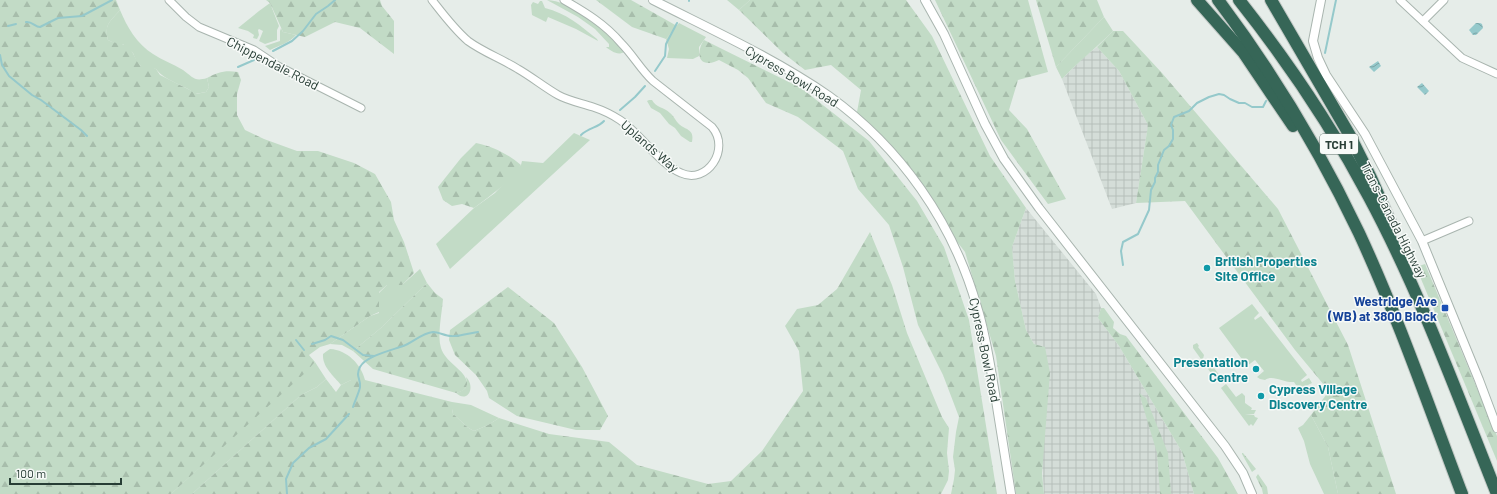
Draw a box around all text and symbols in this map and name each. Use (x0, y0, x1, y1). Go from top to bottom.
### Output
street label: Chippendale Road (224, 33, 322, 93)
street label: Cypress Bowl Road (742, 42, 842, 110)
street label: Uplands Way (618, 117, 682, 175)
road number: TCH 1 (1320, 134, 1358, 154)
street label: Trans-Canada Highway (1358, 159, 1430, 281)
place label: British Properties Site Office (1215, 253, 1317, 284)
marker: British Properties Site Office (1202, 263, 1212, 273)
place label: Westridge Ave (WB) at 3800 Block (1327, 293, 1437, 324)
street label: Cypress Bowl Road (966, 296, 1004, 404)
marker: Westridge Ave (WB) at 3800 Block (1440, 303, 1450, 313)
place label: Presentation Centre (1173, 354, 1248, 385)
marker: Presentation Centre (1251, 364, 1261, 374)
place label: Cypress Village Discovery Centre (1269, 381, 1367, 412)
marker: Cypress Village Discovery Centre (1256, 391, 1266, 401)
scale bar (10, 460, 121, 486)
text: 100 m (16, 466, 46, 480)

